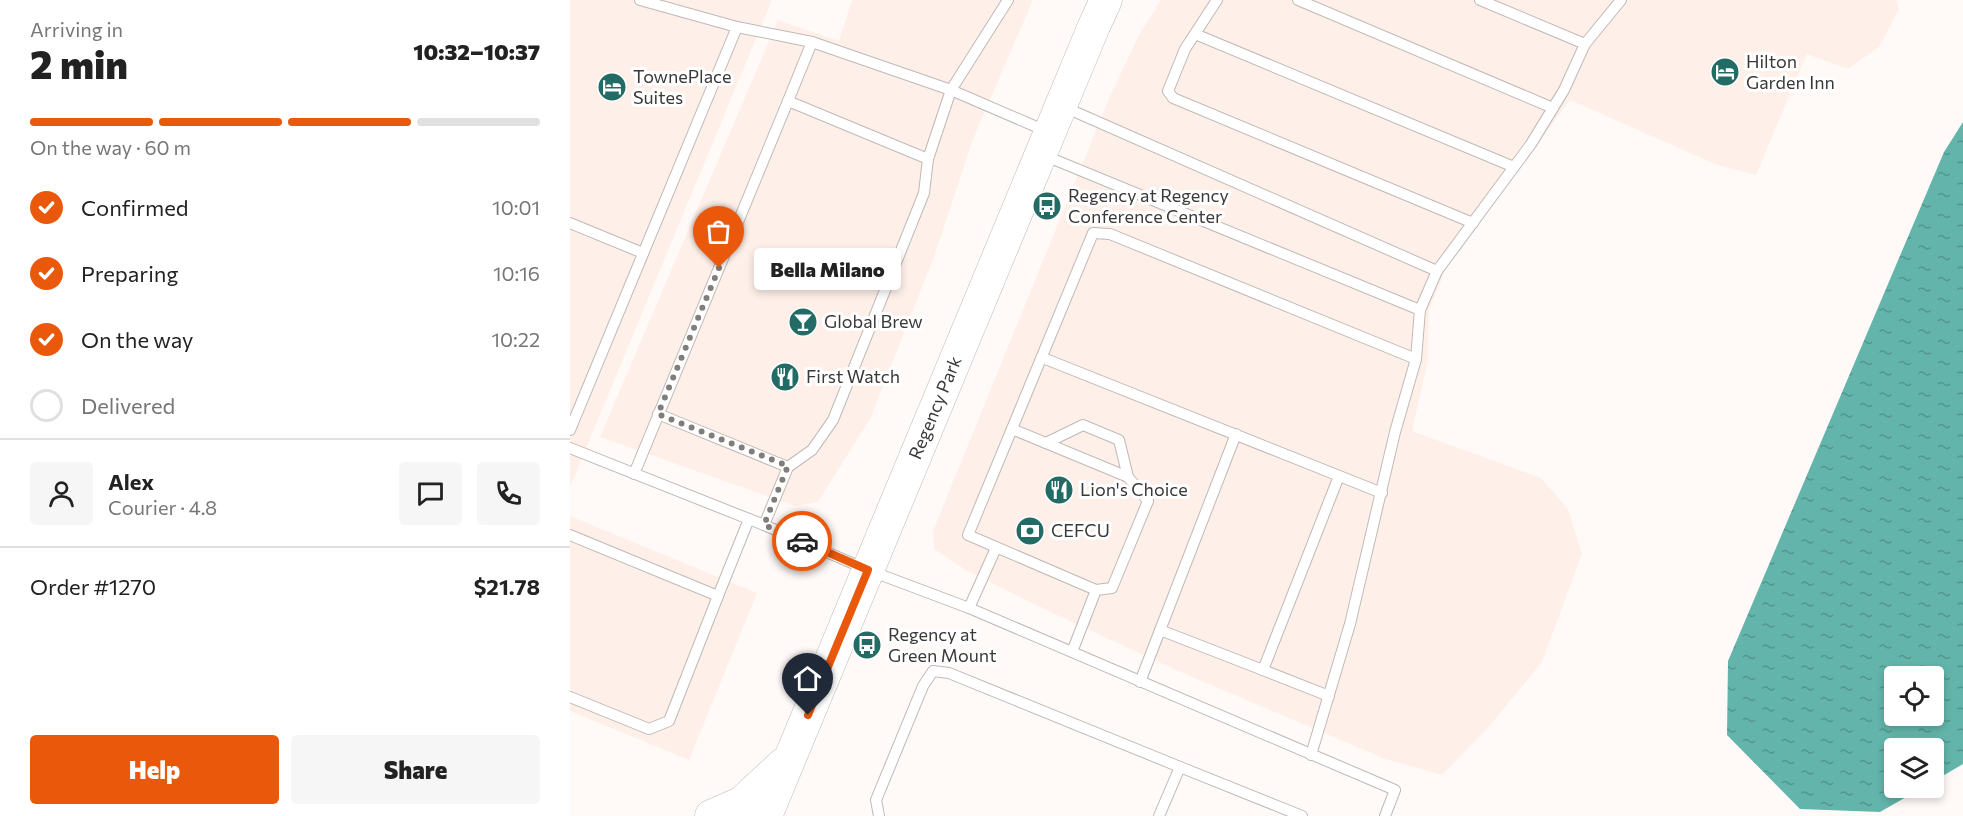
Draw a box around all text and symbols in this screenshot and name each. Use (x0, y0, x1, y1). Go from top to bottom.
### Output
text: Arriving in (30, 17, 123, 41)
text: 10:32–10:37 (413, 38, 540, 65)
text: 2 min (30, 39, 128, 87)
place label: Hilton Garden Inn (1746, 50, 1835, 93)
hotel icon: Hilton Garden Inn (1709, 56, 1741, 88)
place label: TownePlace Suites (633, 65, 731, 108)
hotel icon: TownePlace Suites (596, 71, 628, 103)
text: On the way · 60 m (30, 135, 191, 159)
place label: Regency at Regency Conference Center (1068, 184, 1229, 227)
bus stop icon: Regency at Regency Conference Center (1031, 190, 1063, 222)
icon: check (30, 191, 63, 224)
text: Confirmed (81, 194, 188, 221)
text: 10:01 (492, 195, 540, 219)
pin (693, 206, 744, 268)
icon: bag (702, 215, 735, 248)
callout: Bella Milano (755, 247, 902, 289)
icon: check (30, 257, 63, 290)
text: Bella Milano (770, 257, 885, 281)
text: Preparing (81, 260, 178, 287)
text: 10:16 (493, 261, 540, 285)
bar icon: Global Brew (787, 306, 819, 338)
place label: Global Brew (824, 310, 923, 332)
icon: check (30, 323, 63, 356)
text: On the way (81, 326, 193, 353)
text: 10:22 (492, 327, 540, 351)
street label: Regency Park (903, 352, 966, 462)
restaurant icon: First Watch (769, 361, 801, 393)
place label: First Watch (806, 365, 900, 387)
text: Delivered (81, 392, 175, 419)
button: person (30, 462, 93, 525)
button: chat (399, 462, 462, 525)
button: phone (477, 462, 540, 525)
text: Alex (108, 468, 154, 495)
restaurant icon: Lion's Choice (1043, 474, 1075, 506)
place label: Lion's Choice (1080, 478, 1188, 500)
text: Courier · 4.8 (108, 495, 217, 519)
courier (772, 511, 832, 571)
bank icon: CEFCU (1014, 515, 1046, 547)
place label: CEFCU (1051, 519, 1110, 541)
icon: car (786, 525, 819, 558)
text: Order #1270 (30, 573, 156, 600)
text: $21.78 (474, 573, 540, 600)
place label: Regency at Green Mount (888, 623, 997, 666)
bus stop icon: Regency at Green Mount (851, 629, 883, 661)
pin (782, 653, 833, 715)
icon: home (791, 662, 824, 695)
map controls (1884, 666, 1944, 798)
button: locate (1884, 666, 1944, 726)
button: Help (30, 735, 279, 804)
button: Share (291, 735, 540, 804)
button: layers (1884, 738, 1944, 798)

